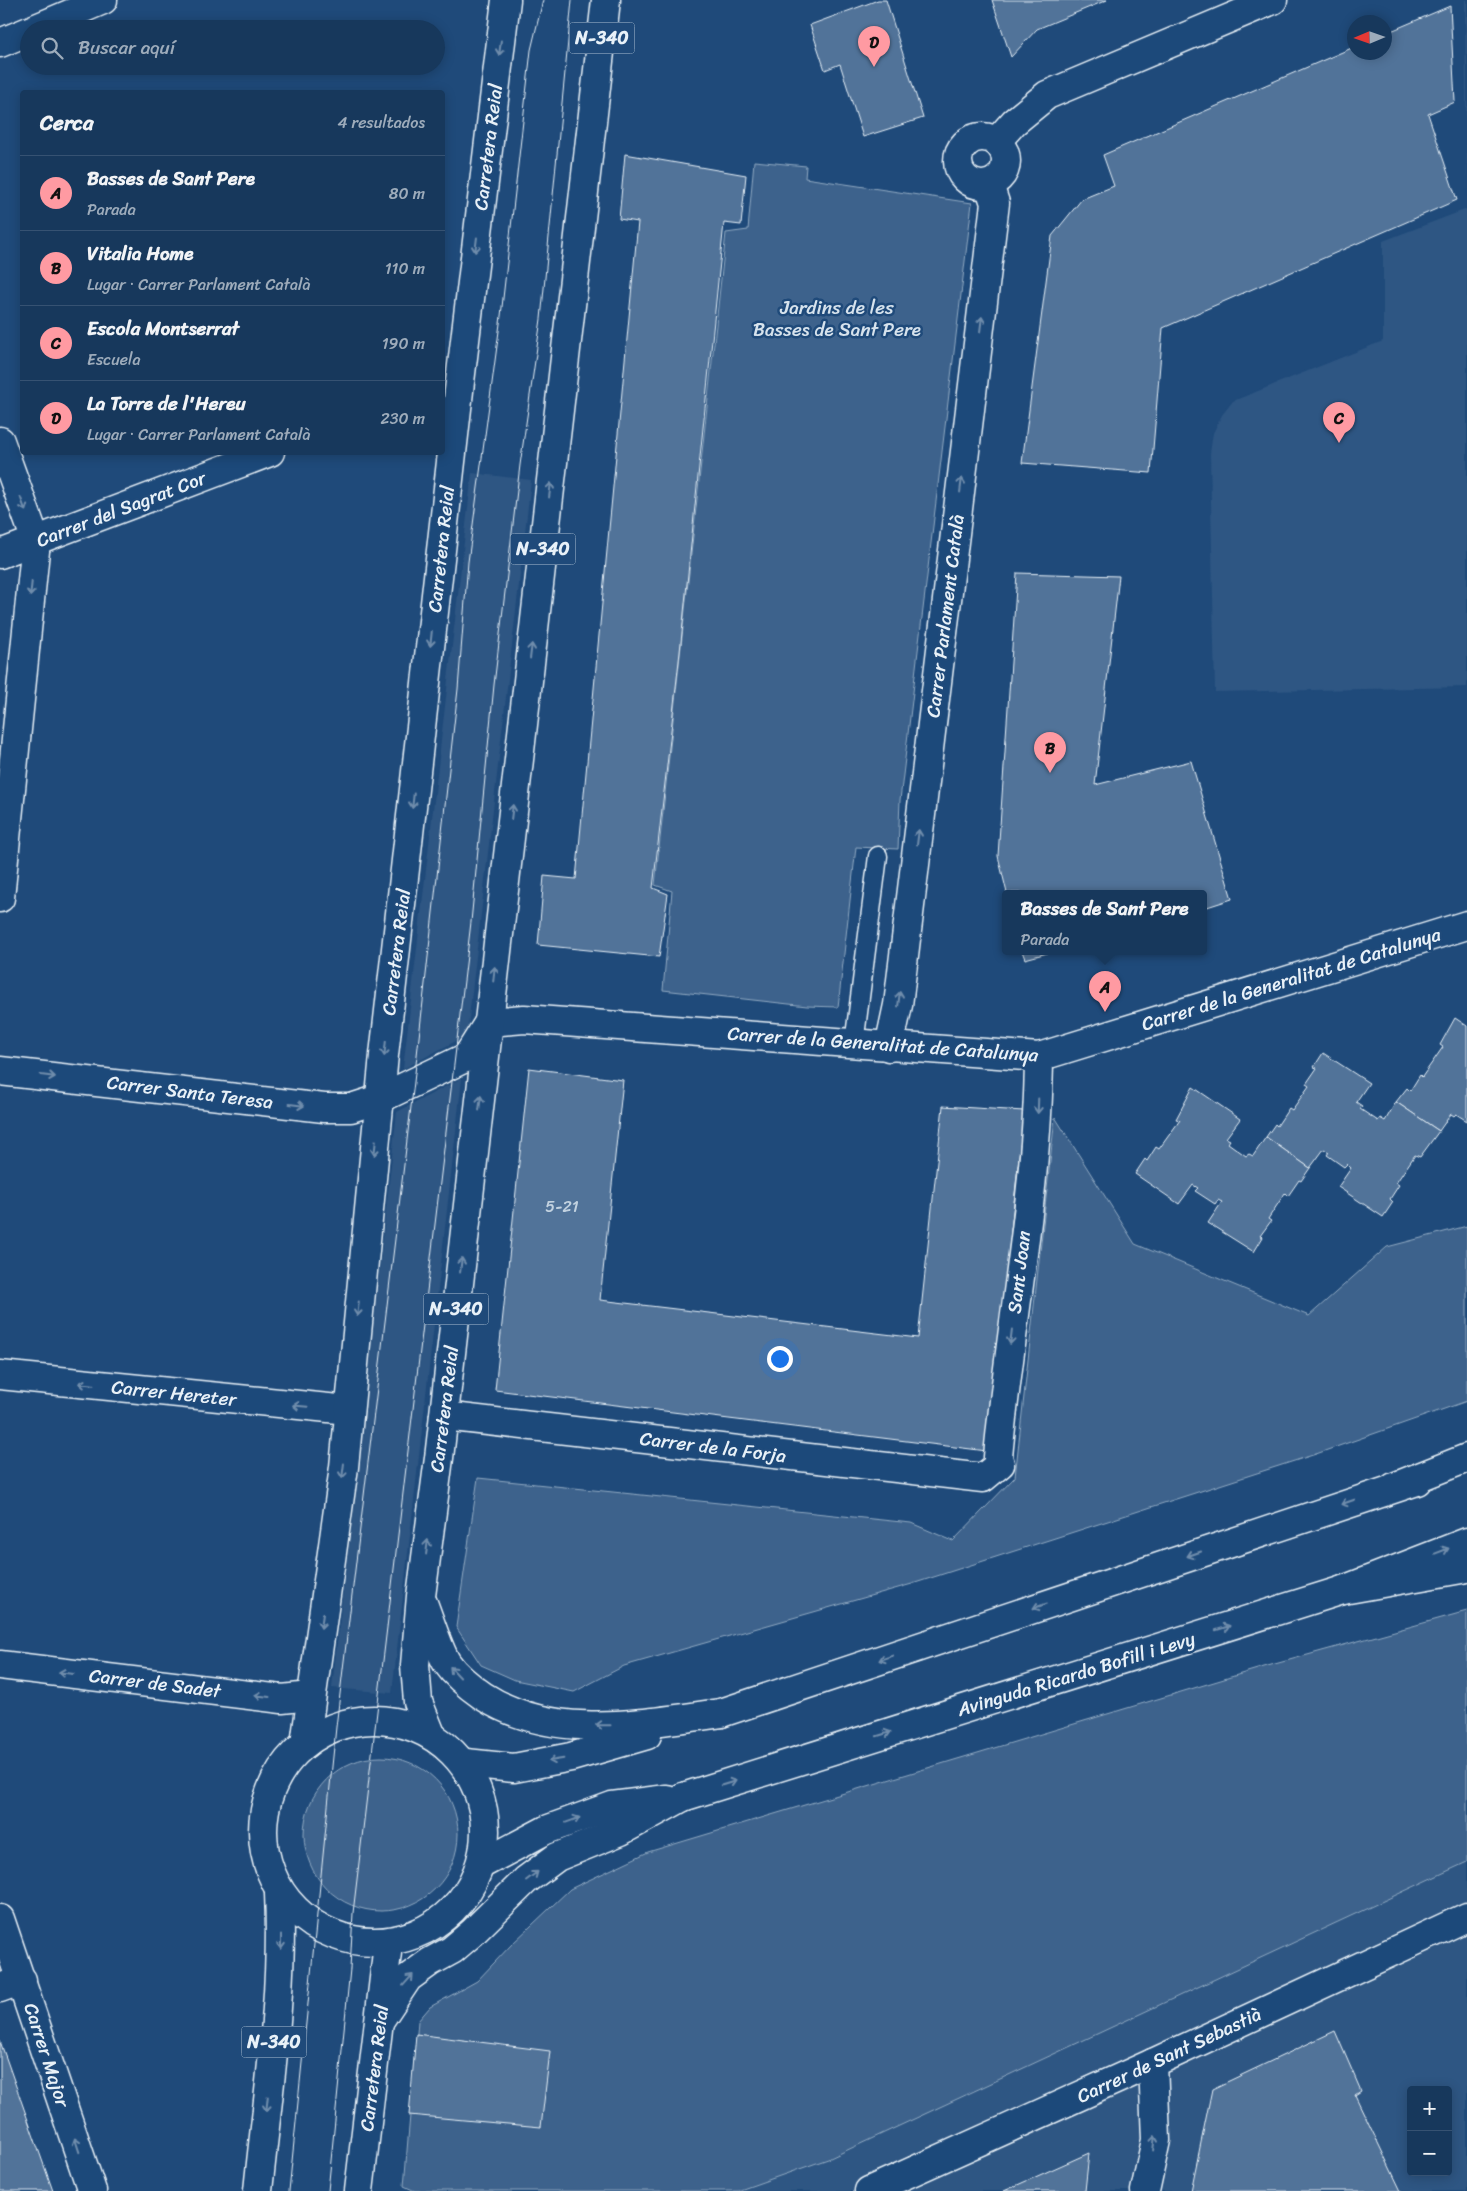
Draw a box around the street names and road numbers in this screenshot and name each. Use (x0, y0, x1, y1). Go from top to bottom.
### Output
road number: N-340 (570, 22, 634, 54)
street label: Carretera Reial (464, 81, 512, 212)
street label: Carrer del Sagrat Cor (31, 461, 212, 557)
street label: Carretera Reial (418, 483, 464, 614)
street label: Carrer Parlament Català (916, 512, 974, 720)
road number: N-340 (510, 534, 576, 564)
street label: Carretera Reial (372, 886, 420, 1017)
street label: Carrer de la Generalitat de Catalunya (1137, 918, 1445, 1040)
street label: Carrer de la Generalitat de Catalunya (727, 1017, 1040, 1071)
street label: Carrer Santa Teresa (105, 1065, 276, 1119)
street label: Sant Joan (998, 1229, 1040, 1315)
road number: N-340 (424, 1294, 488, 1325)
street label: Carretera Reial (420, 1343, 468, 1474)
street label: Carrer Hereter (110, 1370, 239, 1416)
street label: Carrer de la Forja (638, 1422, 788, 1472)
street label: Avinguda Ricardo Bofill i Levy (952, 1622, 1199, 1726)
street label: Carrer de Sadet (87, 1659, 224, 1708)
street label: Carrer de Sant Sebastià (1071, 1997, 1267, 2112)
street label: Carrer Major (15, 1998, 80, 2113)
street label: Carretera Reial (350, 2002, 398, 2133)
road number: N-340 (242, 2026, 306, 2058)

